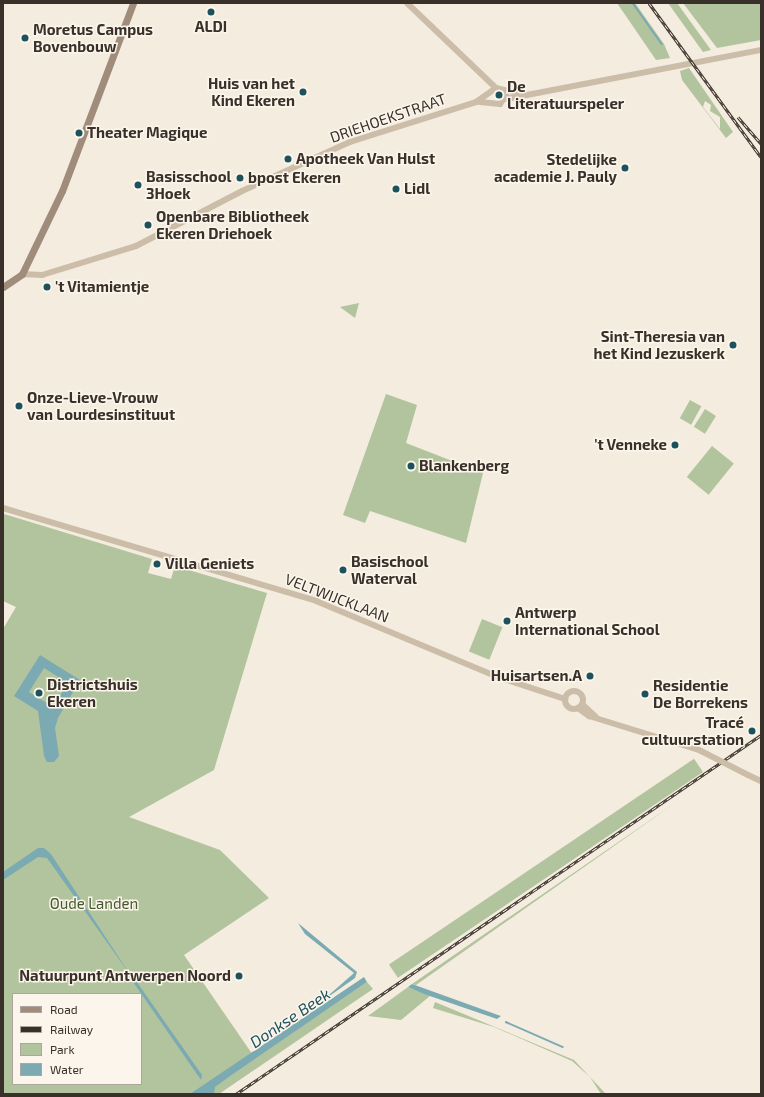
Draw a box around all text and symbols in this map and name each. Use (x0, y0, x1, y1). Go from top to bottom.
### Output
marker: ALDI (206, 7, 216, 17)
place label: ALDI (195, 18, 227, 36)
place label: Moretus Campus Bovenbouw (33, 20, 153, 55)
marker: Moretus Campus Bovenbouw (20, 33, 30, 43)
place label: Huis van het Kind Ekeren (208, 74, 295, 109)
place label: De Literatuurspeler (507, 77, 624, 112)
marker: Huis van het Kind Ekeren (298, 87, 308, 97)
street label: DRIEHOEKSTRAAT (328, 90, 448, 146)
marker: De Literatuurspeler (494, 90, 504, 100)
place label: Theater Magique (87, 124, 208, 142)
marker: Theater Magique (74, 128, 84, 138)
place label: Apotheek Van Hulst (296, 150, 436, 168)
place label: Stedelijke academie J. Pauly (494, 150, 617, 185)
marker: Apotheek Van Hulst (283, 154, 293, 164)
marker: Stedelijke academie J. Pauly (620, 163, 630, 173)
place label: Basisschool 3Hoek (146, 167, 231, 202)
place label: bpost Ekeren (248, 169, 341, 187)
marker: bpost Ekeren (235, 173, 245, 183)
marker: Basisschool 3Hoek (133, 180, 143, 190)
place label: Lidl (404, 180, 430, 198)
marker: Lidl (391, 184, 401, 194)
place label: Openbare Bibliotheek Ekeren Driehoek (156, 207, 309, 242)
marker: Openbare Bibliotheek Ekeren Driehoek (143, 220, 153, 230)
place label: 't Vitamientje (55, 278, 150, 296)
marker: 't Vitamientje (42, 282, 52, 292)
place label: Sint-Theresia van het Kind Jezuskerk (593, 327, 725, 362)
marker: Sint-Theresia van het Kind Jezuskerk (728, 340, 738, 350)
place label: Onze-Lieve-Vrouw van Lourdesinstituut (27, 388, 175, 423)
marker: Onze-Lieve-Vrouw van Lourdesinstituut (14, 401, 24, 411)
place label: 't Venneke (594, 436, 667, 454)
marker: 't Venneke (670, 440, 680, 450)
place label: Blankenberg (419, 457, 509, 475)
marker: Blankenberg (406, 461, 416, 471)
place label: Basischool Waterval (351, 552, 428, 587)
place label: Villa Geniets (165, 555, 254, 573)
marker: Villa Geniets (152, 559, 162, 569)
marker: Basischool Waterval (338, 565, 348, 575)
street label: VELTWIJCKLAAN (282, 570, 392, 626)
place label: Antwerp International School (515, 603, 660, 638)
marker: Antwerp International School (502, 616, 512, 626)
place label: Huisartsen.A (491, 667, 582, 685)
marker: Huisartsen.A (585, 671, 595, 681)
place label: Districtshuis Ekeren (47, 675, 138, 710)
place label: Residentie De Borrekens (653, 676, 748, 711)
marker: Districtshuis Ekeren (34, 688, 44, 698)
marker: Residentie De Borrekens (640, 689, 650, 699)
place label: Tracé cultuurstation (642, 713, 744, 748)
marker: Tracé cultuurstation (747, 726, 757, 736)
park label: Oude Landen (50, 895, 138, 913)
place label: Natuurpunt Antwerpen Noord (19, 967, 231, 985)
marker: Natuurpunt Antwerpen Noord (234, 971, 244, 981)
water label: Donkse Beek (246, 984, 334, 1052)
legend (12, 993, 142, 1085)
text: Road (50, 1002, 78, 1016)
text: Railway (50, 1022, 93, 1036)
text: Park (50, 1042, 75, 1056)
text: Water (50, 1062, 84, 1076)

